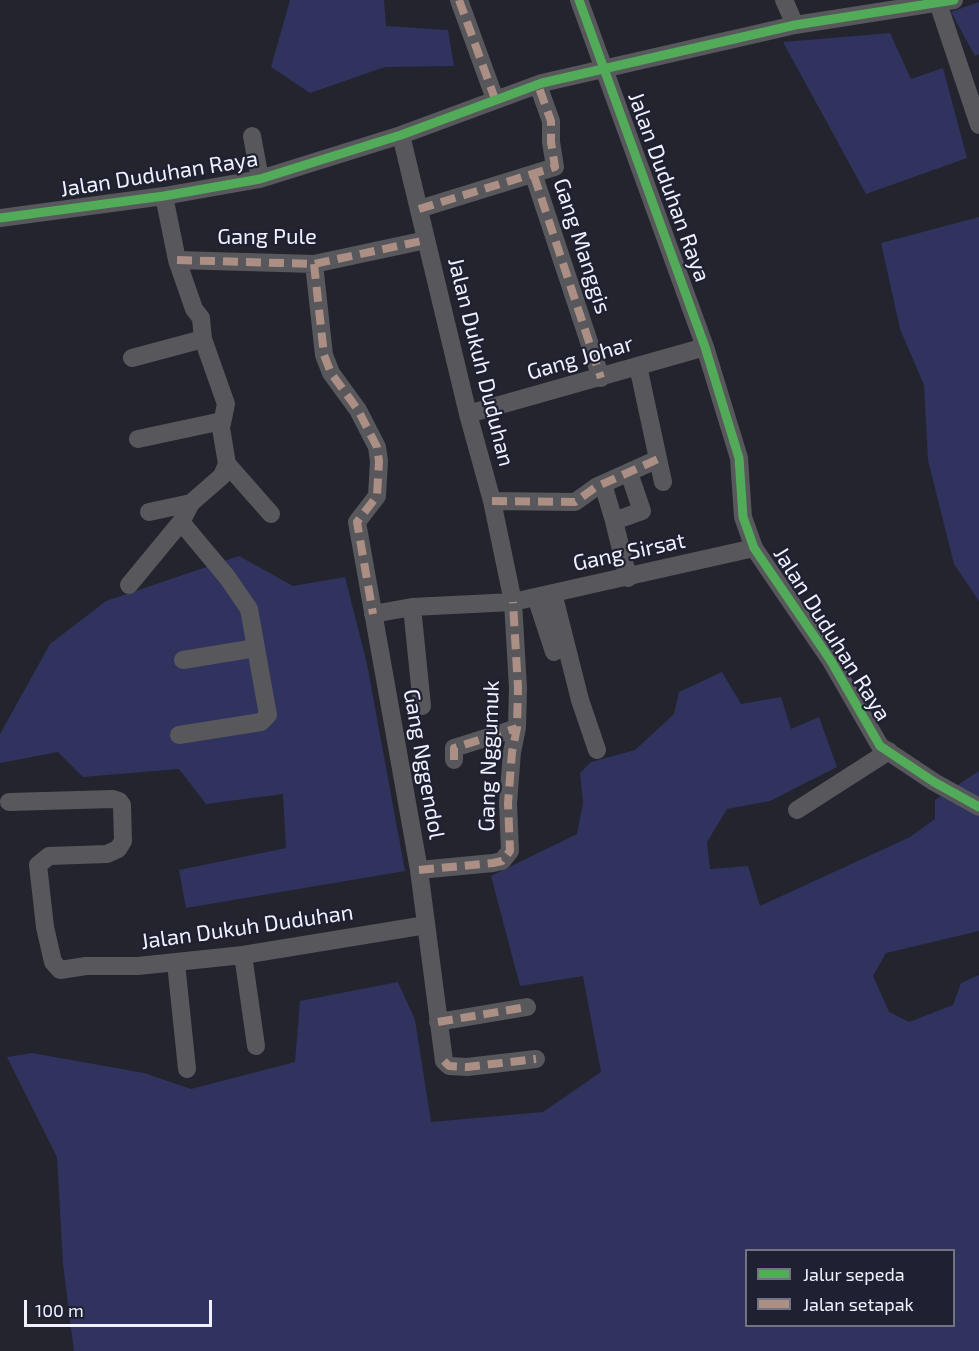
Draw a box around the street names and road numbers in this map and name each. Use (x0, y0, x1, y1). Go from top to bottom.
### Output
street label: Jalan Duduhan Raya (622, 89, 716, 285)
street label: Jalan Duduhan Raya (58, 145, 260, 203)
street label: Gang Manggis (548, 175, 616, 317)
street label: Gang Pule (217, 224, 317, 250)
street label: Jalan Dukuh Duduhan (442, 255, 520, 469)
street label: Gang Johar (524, 330, 636, 386)
street label: Gang Sirsat (570, 527, 688, 577)
street label: Jalan Duduhan Raya (768, 542, 896, 726)
street label: Gang Nggumuk (473, 680, 505, 832)
street label: Gang Nggendol (398, 687, 450, 841)
street label: Jalan Dukuh Duduhan (139, 899, 355, 955)

